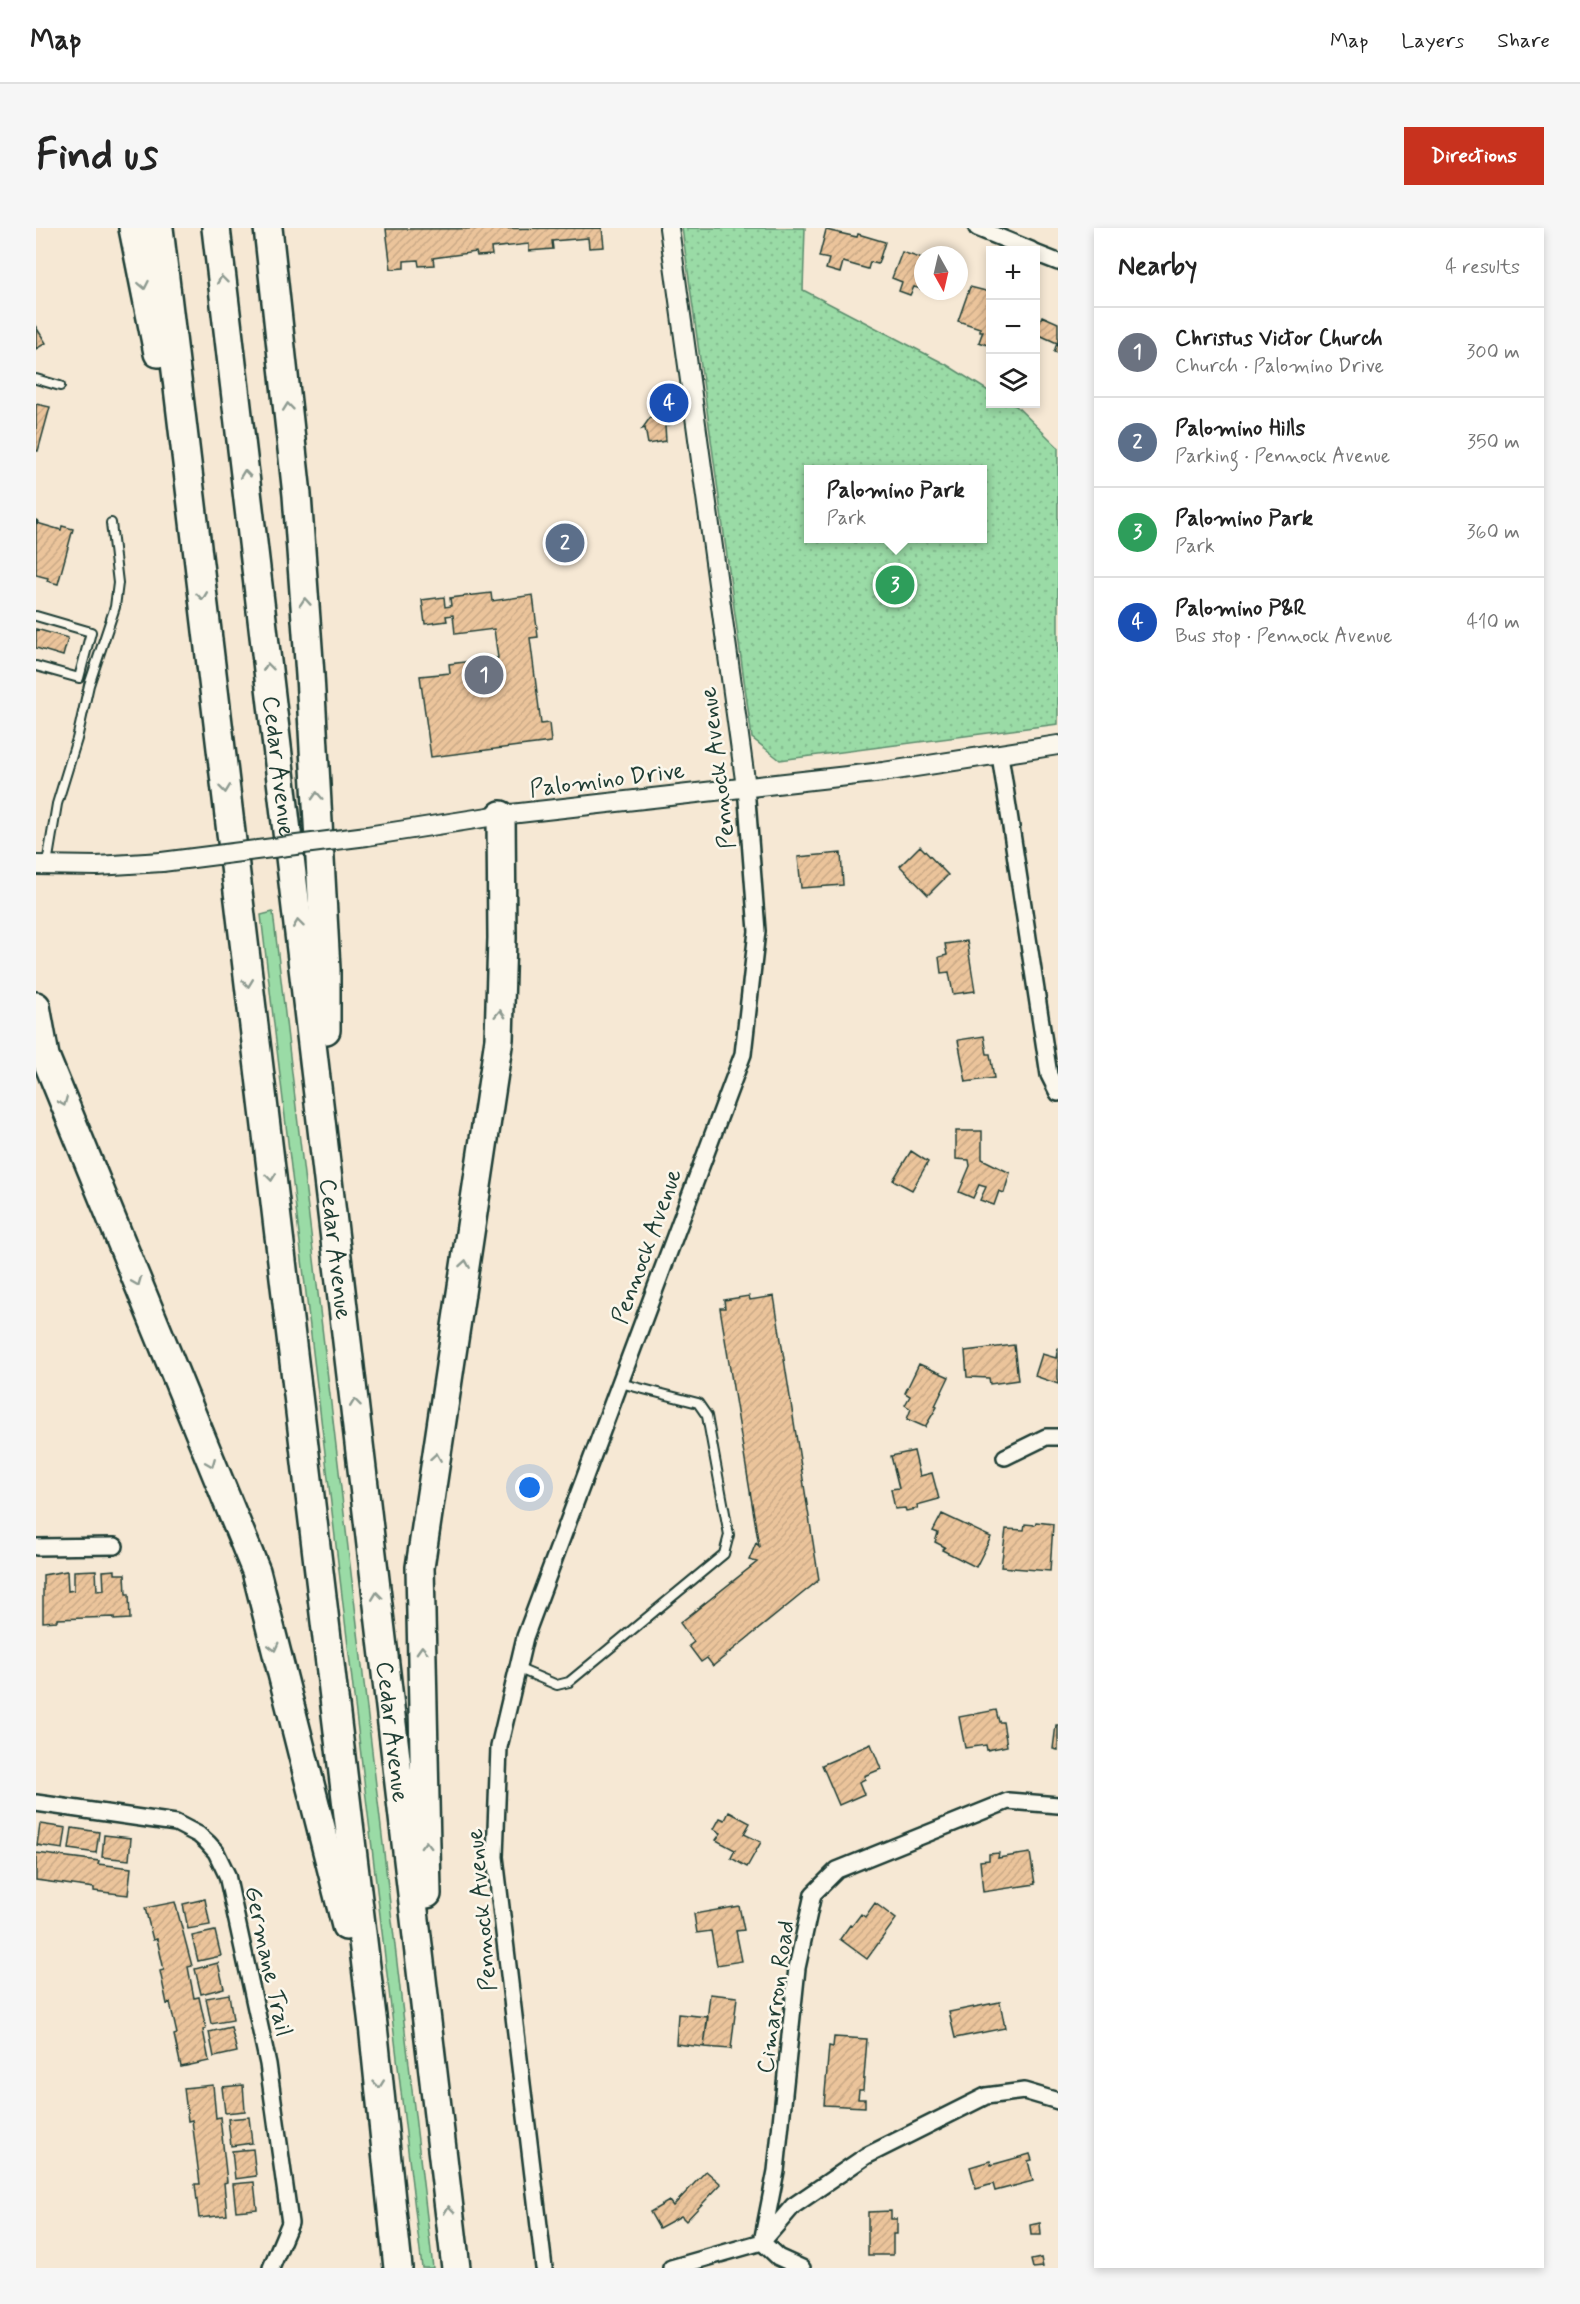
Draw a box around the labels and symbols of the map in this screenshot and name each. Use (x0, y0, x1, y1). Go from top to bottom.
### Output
north arrow (914, 246, 968, 300)
one-way arrow (216, 276, 229, 285)
one-way arrow (137, 280, 150, 290)
pin: 4 (650, 380, 688, 426)
one-way arrow (282, 403, 295, 412)
one-way arrow (239, 469, 252, 478)
pin: 2 (546, 520, 584, 566)
pin: 3 (876, 562, 914, 608)
one-way arrow (195, 591, 208, 600)
one-way arrow (299, 597, 312, 606)
pin: 1 (464, 652, 504, 698)
one-way arrow (262, 663, 275, 672)
street label: Pennock Avenue (693, 685, 744, 851)
street label: Cedar Avenue (254, 694, 302, 839)
street label: Palomino Drive (528, 756, 687, 805)
one-way arrow (218, 785, 231, 794)
one-way arrow (310, 792, 323, 801)
one-way arrow (293, 919, 305, 928)
one-way arrow (241, 978, 254, 987)
one-way arrow (493, 1010, 506, 1019)
one-way arrow (56, 1096, 68, 1107)
street label: Pennock Avenue (605, 1165, 690, 1328)
one-way arrow (264, 1172, 276, 1181)
street label: Cedar Avenue (311, 1177, 358, 1321)
one-way arrow (459, 1259, 471, 1269)
one-way arrow (130, 1276, 142, 1287)
one-way arrow (349, 1398, 361, 1407)
one-way arrow (430, 1452, 442, 1461)
one-way arrow (204, 1457, 216, 1468)
your location (515, 1473, 544, 1502)
one-way arrow (371, 1592, 384, 1601)
one-way arrow (267, 1642, 280, 1652)
one-way arrow (416, 1646, 429, 1655)
street label: Cedar Avenue (368, 1660, 415, 1804)
street label: Pennock Avenue (460, 1827, 505, 1992)
one-way arrow (420, 1841, 433, 1850)
street label: Germane Trail (236, 1883, 299, 2040)
street label: Cimarron Road (750, 1919, 803, 2076)
one-way arrow (372, 2079, 385, 2088)
one-way arrow (443, 2205, 456, 2214)

